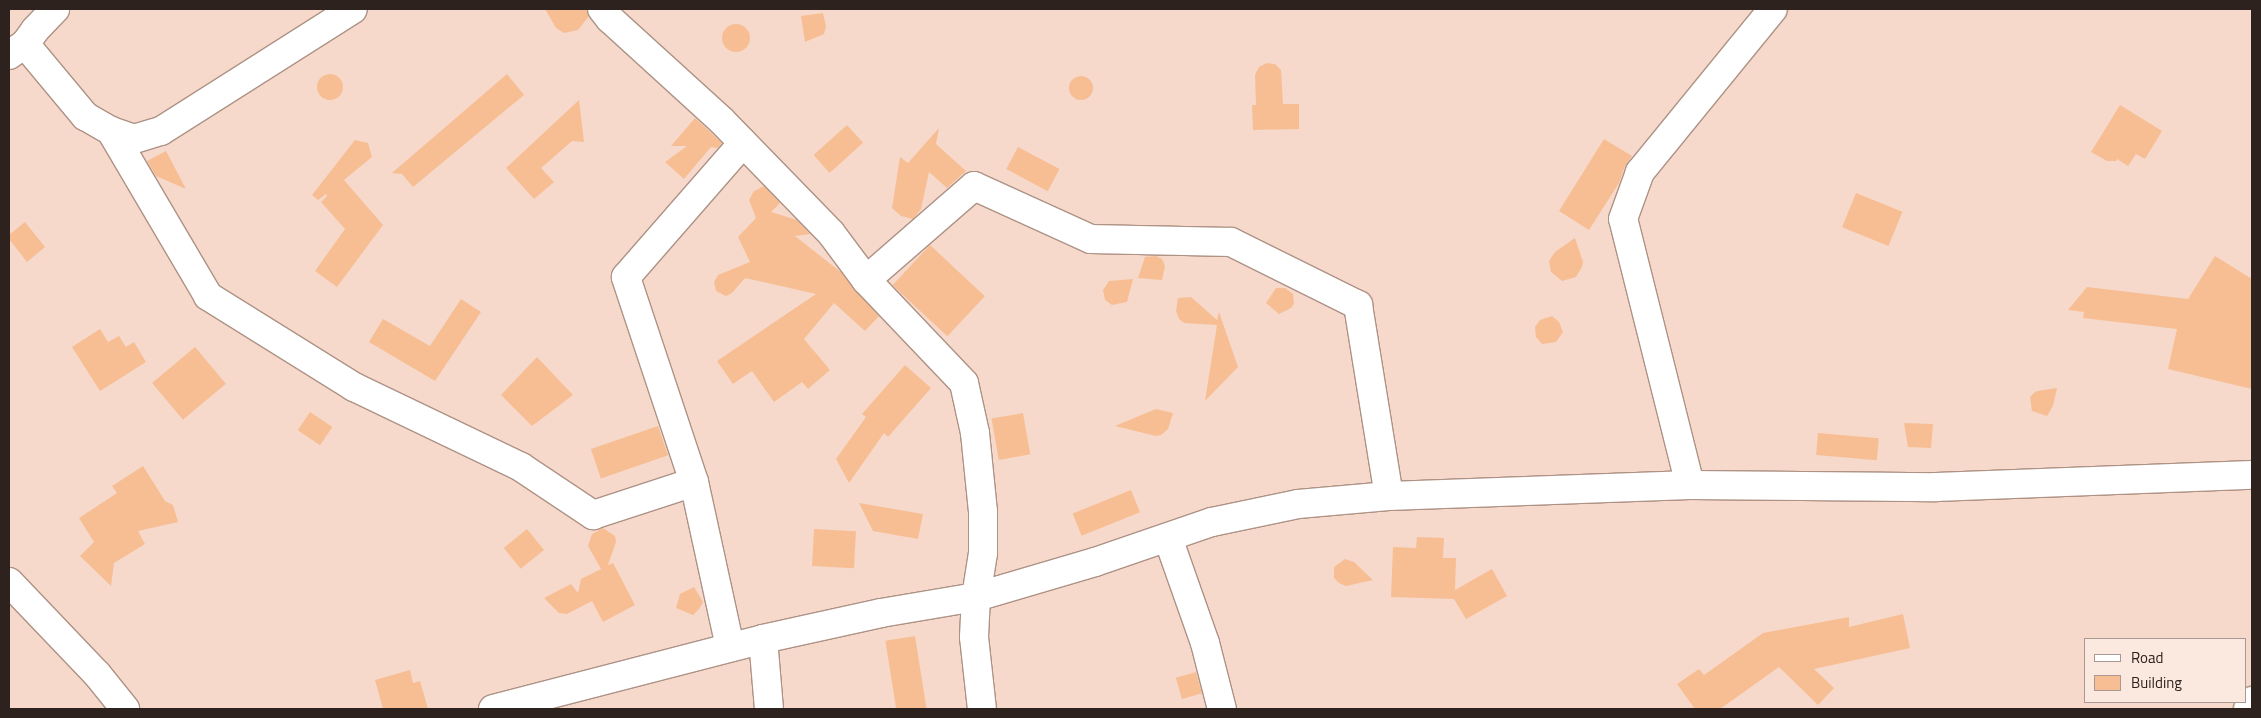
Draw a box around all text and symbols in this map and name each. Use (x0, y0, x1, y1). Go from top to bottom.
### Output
legend (2084, 638, 2246, 703)
text: Road (2131, 646, 2163, 669)
text: Building (2131, 671, 2182, 694)

